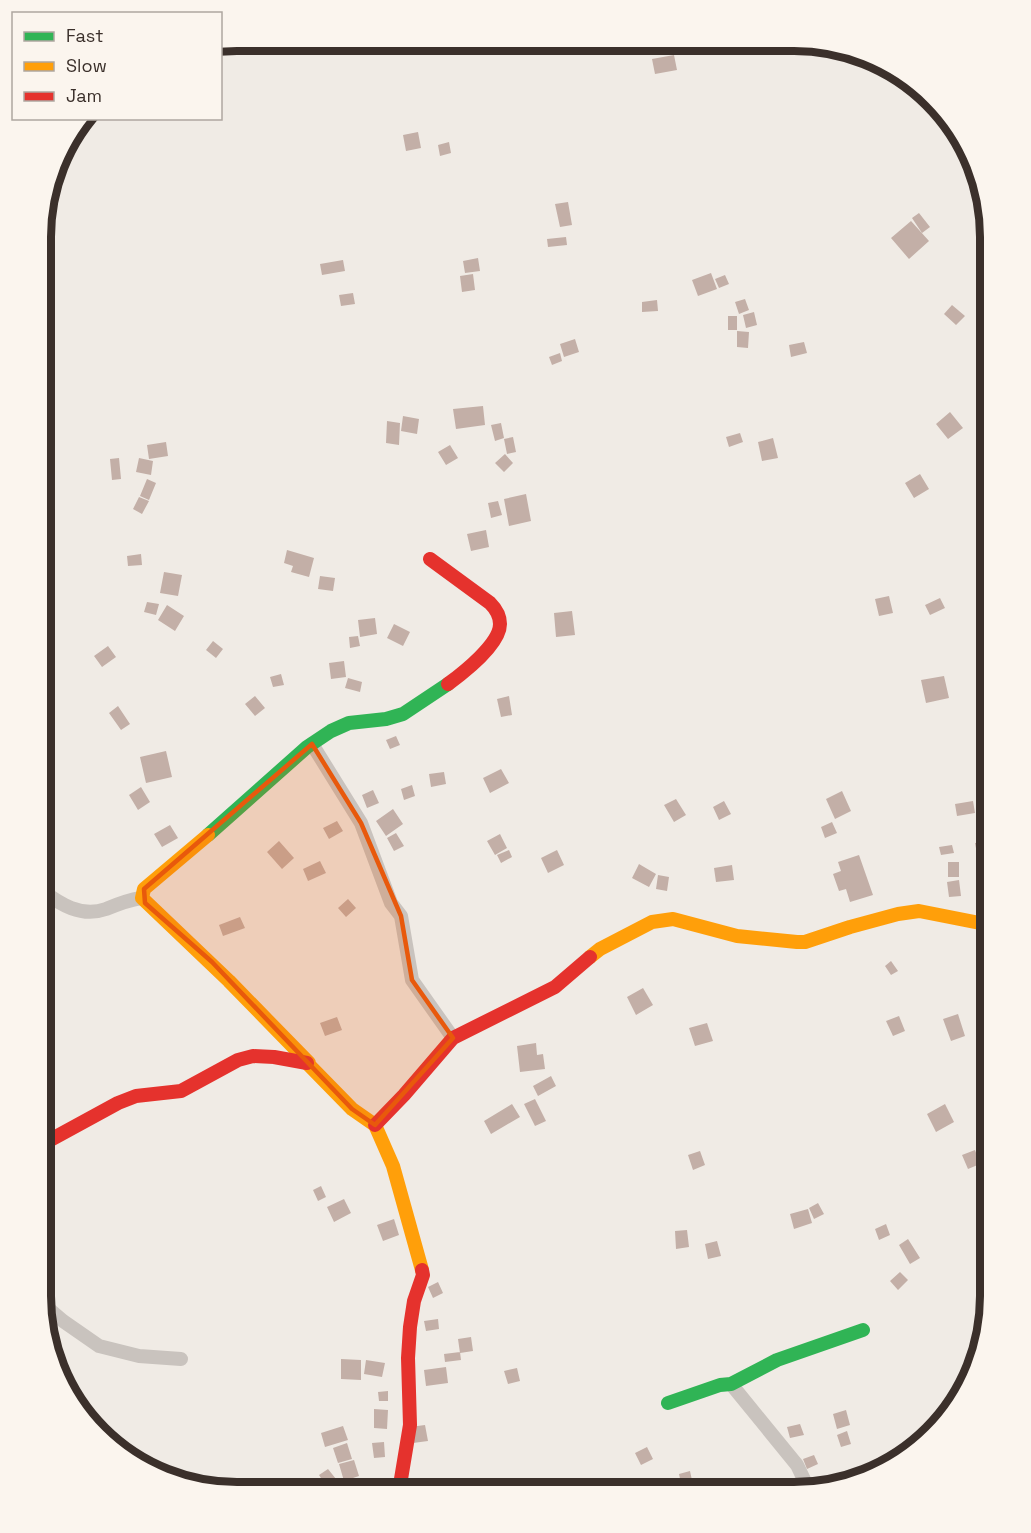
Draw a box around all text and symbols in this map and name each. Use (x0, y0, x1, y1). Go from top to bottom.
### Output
legend (12, 12, 222, 120)
text: Fast (66, 24, 103, 47)
text: Slow (66, 54, 107, 77)
text: Jam (66, 84, 102, 107)

